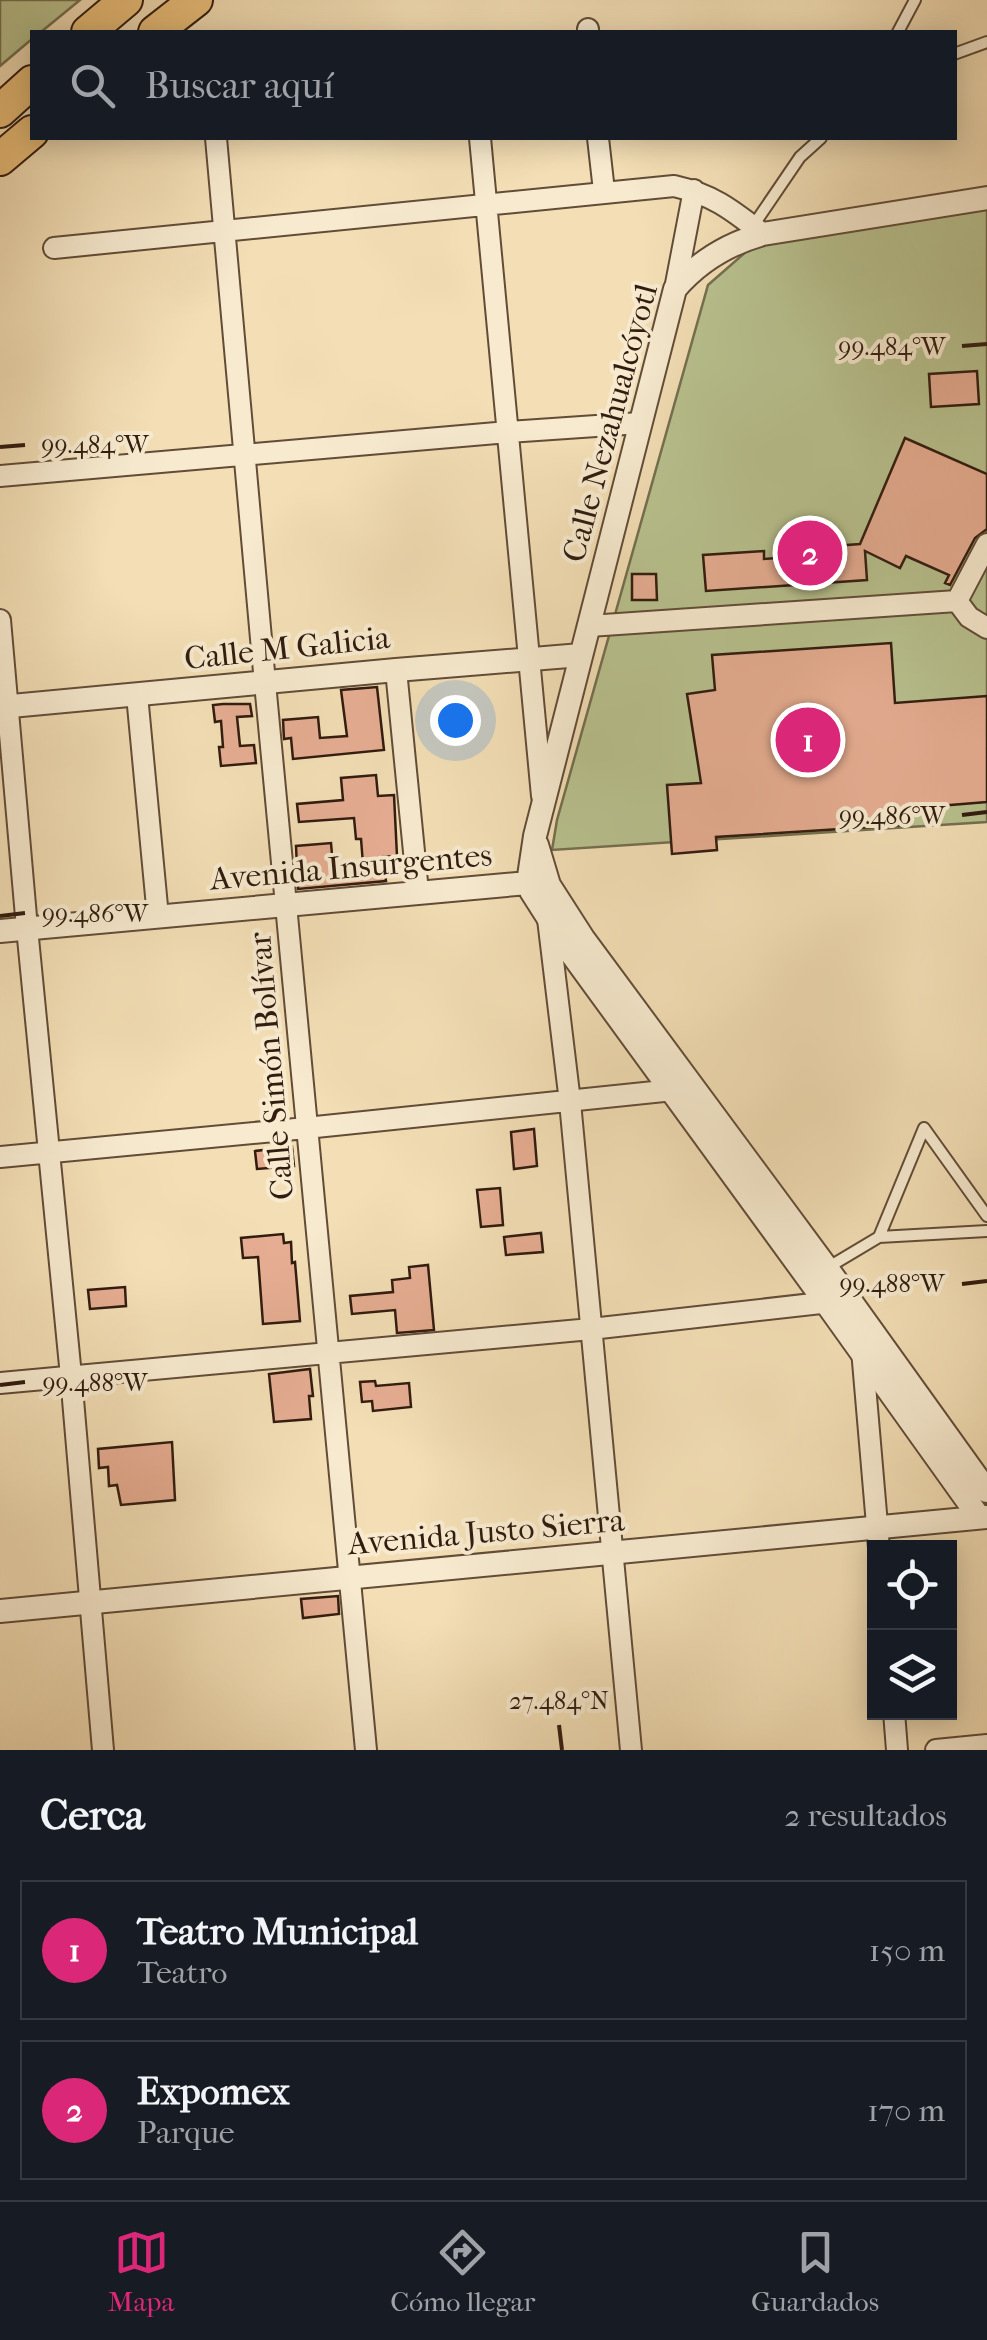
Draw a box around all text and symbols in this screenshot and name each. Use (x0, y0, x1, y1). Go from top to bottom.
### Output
search box (30, 30, 957, 140)
icon: search (65, 58, 120, 113)
text: Buscar aquí (145, 63, 334, 108)
street label: Calle Nezahualcóyotl (555, 280, 665, 566)
text: 99.484°W (838, 332, 947, 361)
text: 99.484°W (41, 430, 150, 459)
pin: 2 (778, 516, 842, 590)
street label: Calle M Galicia (182, 619, 393, 677)
your location (430, 695, 481, 746)
pin: 1 (776, 702, 840, 778)
text: 99.486°W (839, 801, 947, 830)
street label: Avenida Insurgentes (206, 836, 494, 898)
text: 99.486°W (42, 899, 150, 928)
street label: Calle Simón Bolívar (241, 930, 301, 1202)
text: 99.488°W (839, 1269, 946, 1298)
text: 99.488°W (42, 1368, 149, 1397)
street label: Avenida Justo Sierra (344, 1501, 627, 1563)
map controls (867, 1540, 957, 1720)
button: locate (867, 1540, 957, 1630)
button: layers (867, 1630, 957, 1720)
text: 27.484°N (509, 1686, 609, 1715)
text: Cerca (40, 1791, 145, 1840)
text: 2 resultados (784, 1797, 947, 1834)
text: Teatro Municipal (137, 1909, 418, 1954)
text: 1 (69, 1932, 80, 1969)
text: 150 m (869, 1932, 945, 1969)
text: Teatro (137, 1954, 228, 1991)
text: Expomex (137, 2069, 289, 2114)
text: 2 (66, 2092, 83, 2129)
text: 170 m (867, 2092, 945, 2129)
text: Parque (137, 2114, 235, 2151)
tab: Mapa (108, 2225, 175, 2318)
tab: Cómo llegar (390, 2225, 535, 2318)
tab: Guardados (751, 2225, 879, 2318)

